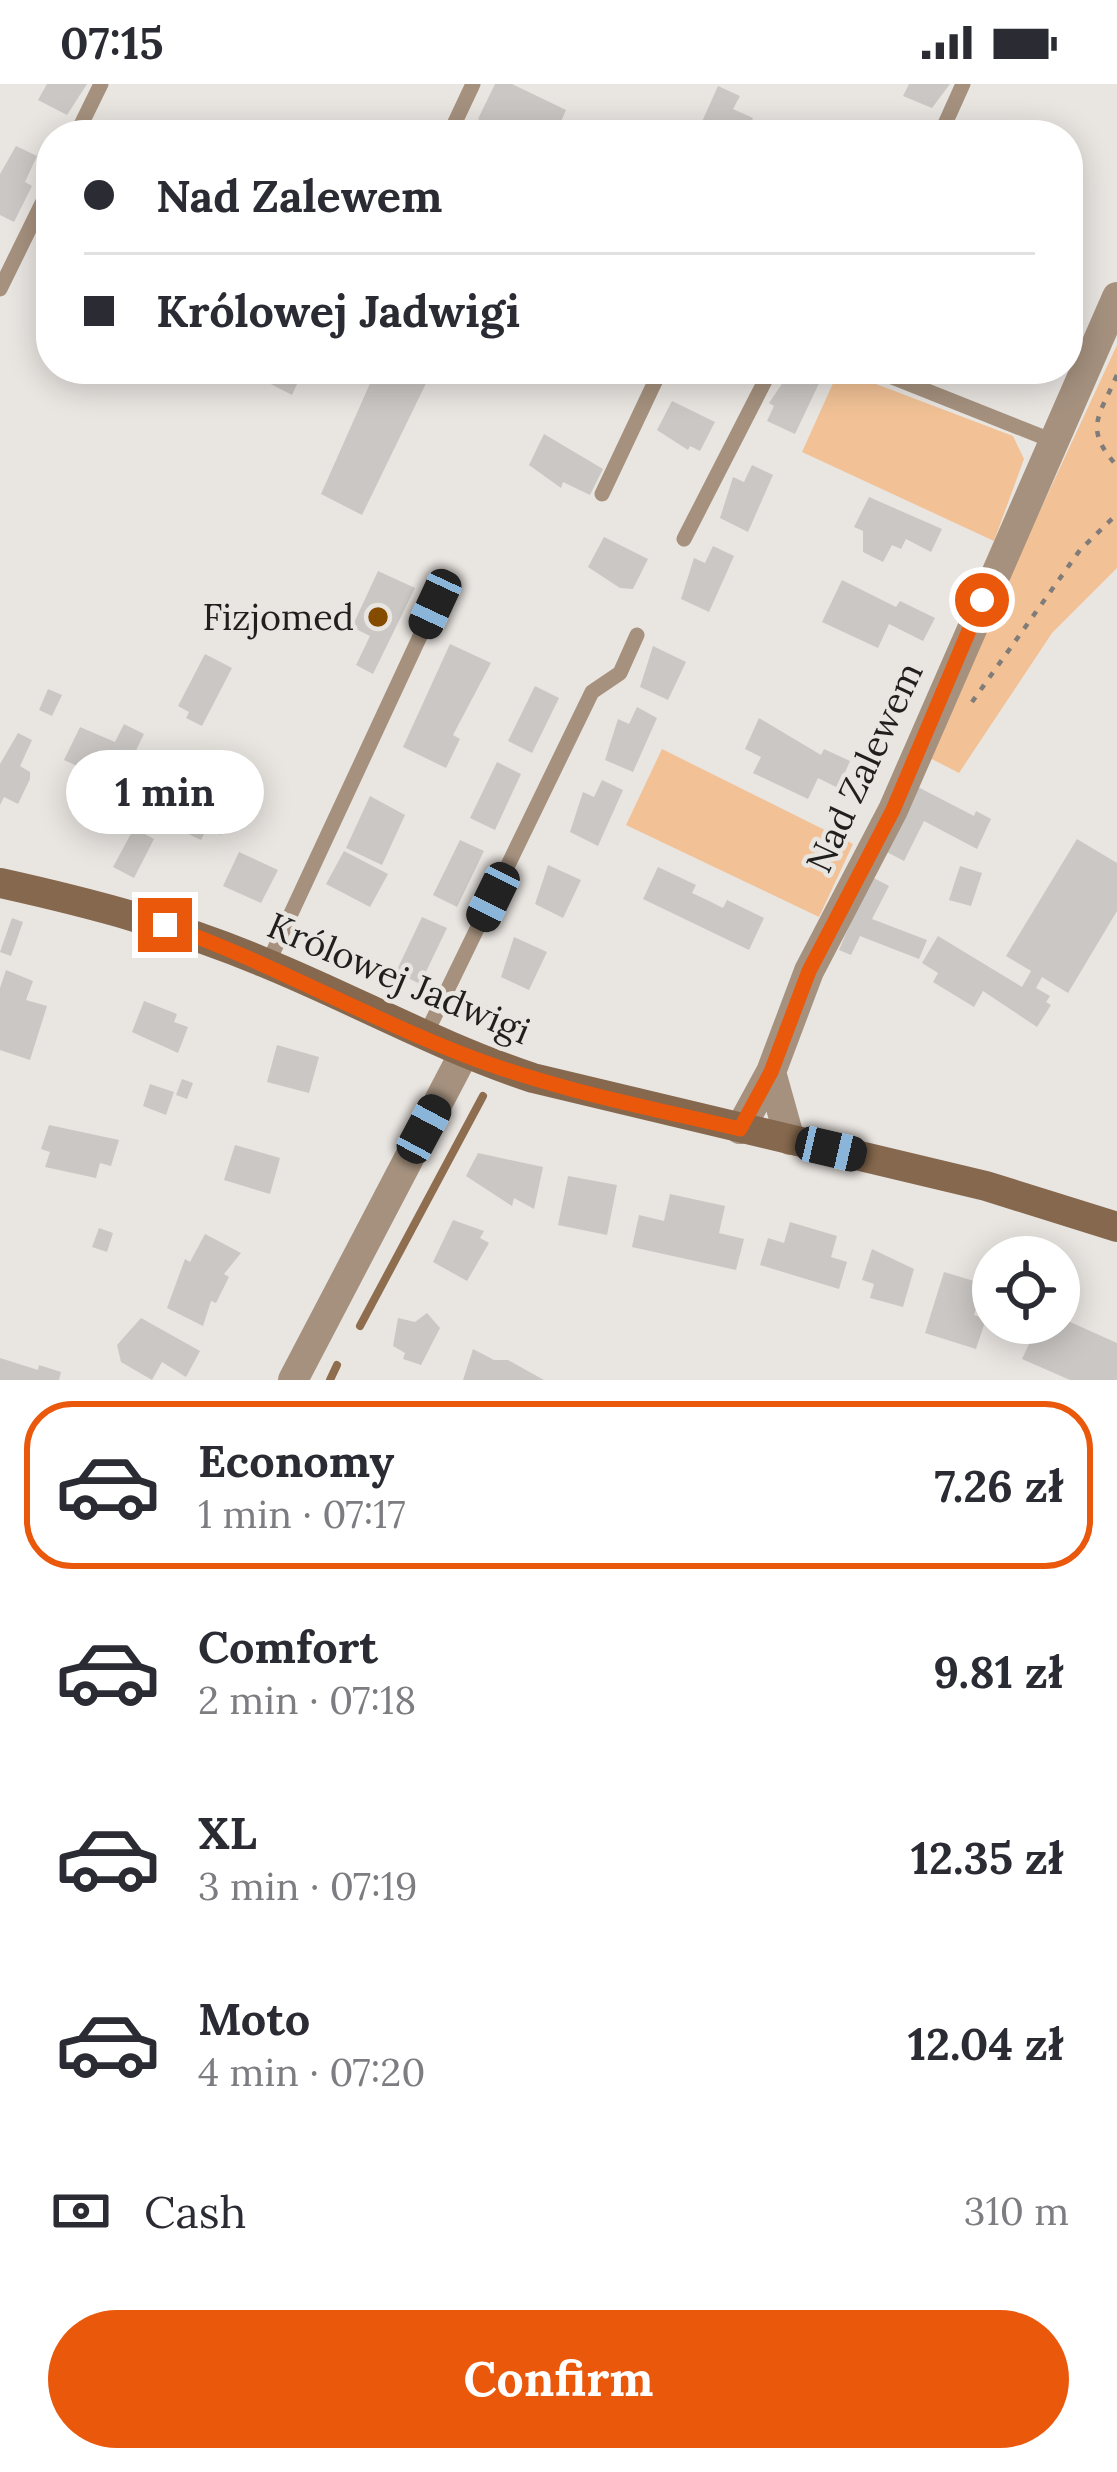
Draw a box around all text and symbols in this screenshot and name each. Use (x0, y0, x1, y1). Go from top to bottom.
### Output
text: 07:15 (60, 14, 164, 71)
text: Nad Zalewem (156, 167, 442, 224)
text: Królowej Jadwigi (156, 282, 520, 339)
car (403, 564, 467, 644)
route start (955, 573, 1009, 627)
place label: Fizjomed (202, 594, 354, 640)
marker: Fizjomed (365, 604, 391, 630)
street label: Nad Zalewem (795, 655, 933, 879)
callout: 1 min (66, 751, 264, 835)
text: 1 min (115, 767, 215, 817)
car (461, 857, 525, 937)
route end (138, 898, 192, 952)
street label: Królowej Jadwigi (261, 902, 537, 1054)
car (391, 1089, 457, 1169)
car (792, 1123, 870, 1175)
map controls (972, 1236, 1080, 1344)
button: locate (972, 1236, 1080, 1344)
icon: car (54, 1431, 162, 1539)
text: Economy (198, 1432, 394, 1489)
text: 7.26 zł (934, 1457, 1063, 1514)
text: 1 min · 07:17 (198, 1489, 405, 1539)
icon: car (54, 1617, 162, 1725)
text: Comfort (198, 1618, 378, 1675)
text: 9.81 zł (933, 1643, 1063, 1700)
text: 2 min · 07:18 (198, 1675, 416, 1725)
icon: car (54, 1803, 162, 1911)
text: XL (198, 1804, 257, 1861)
text: 12.35 zł (911, 1829, 1063, 1886)
text: 3 min · 07:19 (198, 1861, 418, 1911)
icon: car (54, 1989, 162, 2097)
text: Moto (198, 1990, 310, 2047)
text: 12.04 zł (908, 2015, 1063, 2072)
text: 4 min · 07:20 (198, 2047, 425, 2097)
icon: cash (48, 2178, 114, 2244)
text: Cash (144, 2183, 246, 2240)
text: 310 m (964, 2186, 1069, 2236)
button: Confirm (48, 2310, 1069, 2448)

